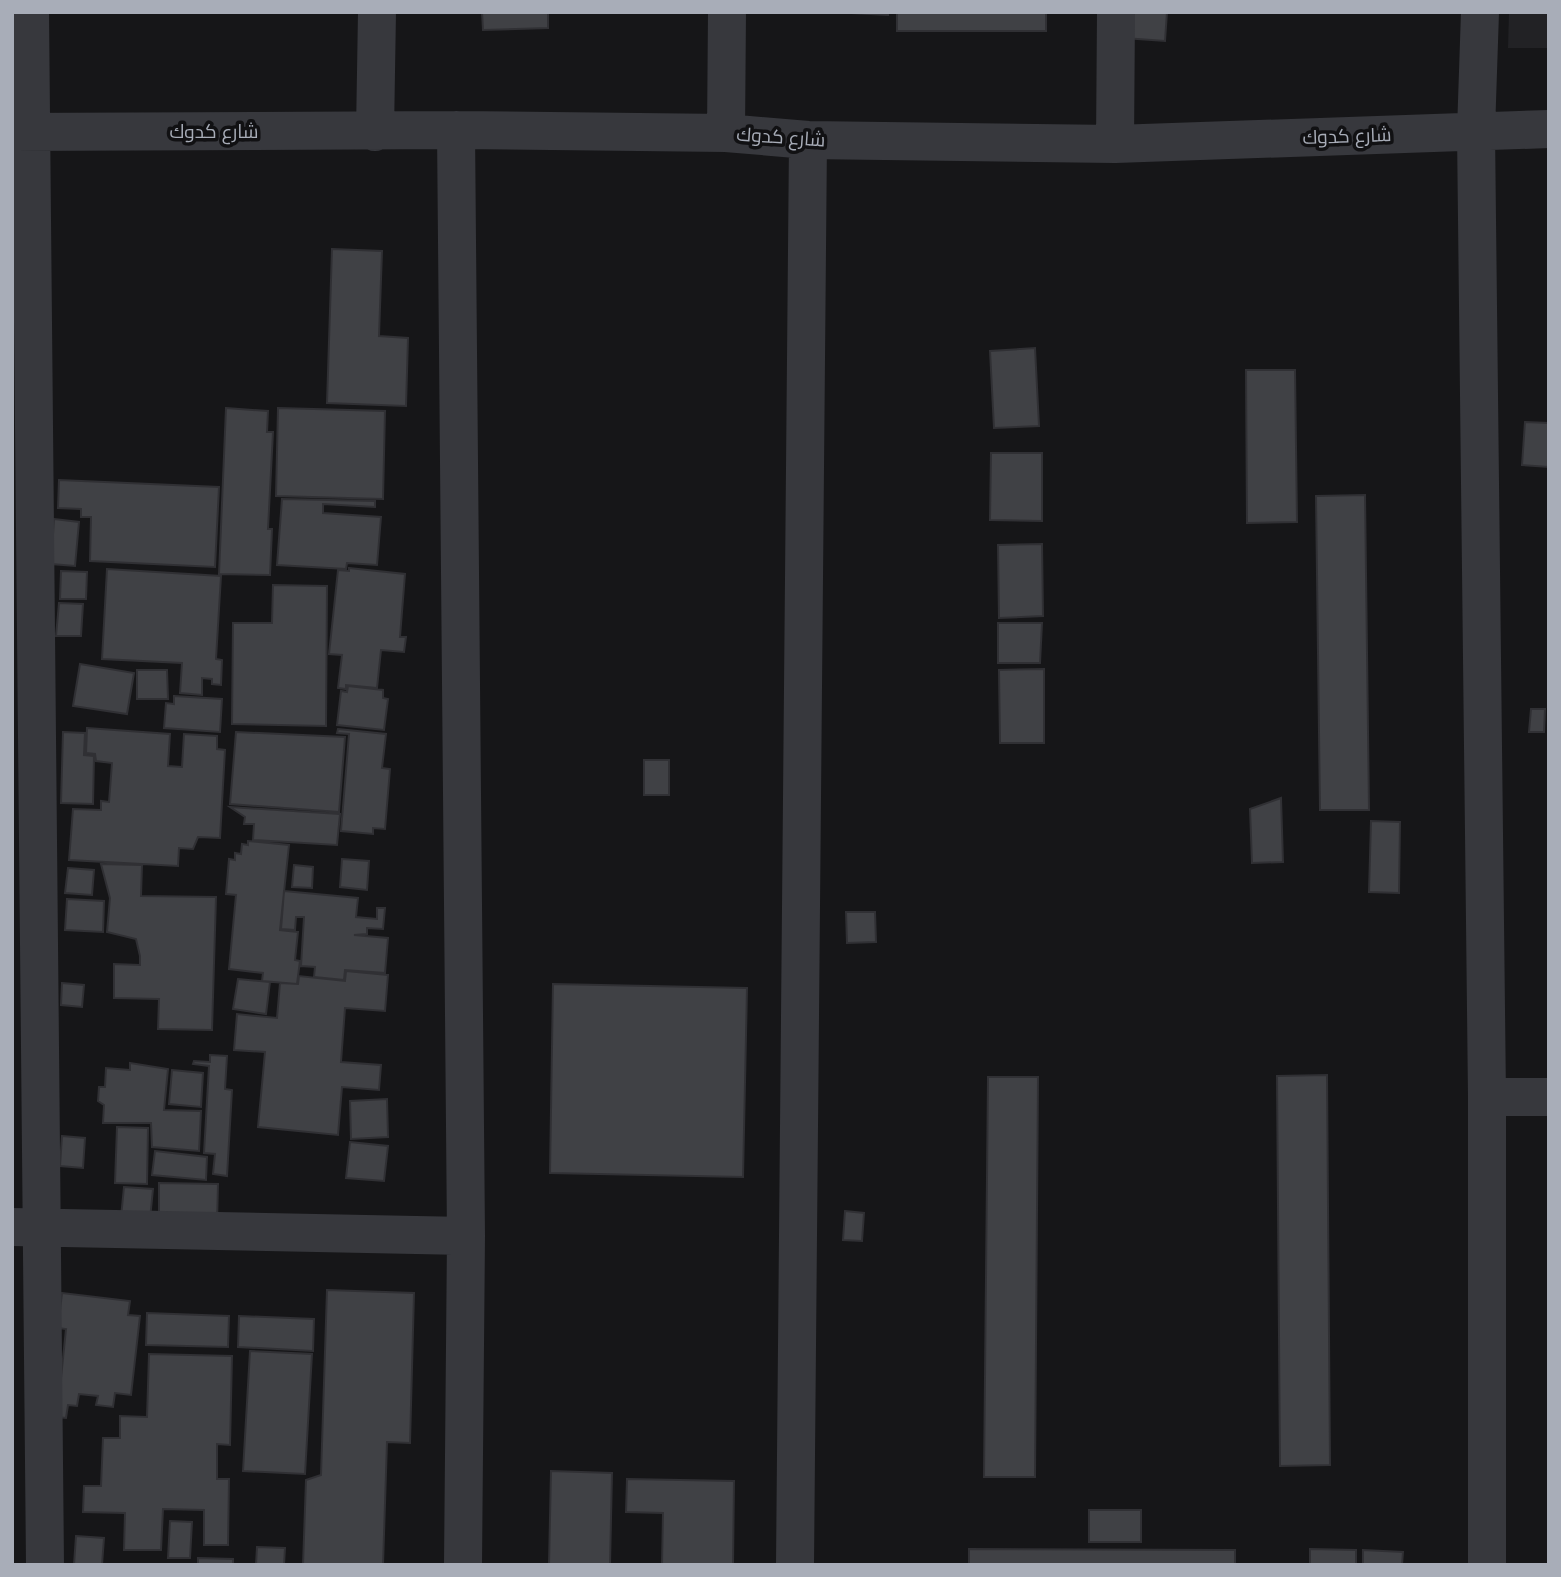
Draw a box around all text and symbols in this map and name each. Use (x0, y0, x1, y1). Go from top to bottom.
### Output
street label: شارع كدوك (169, 120, 259, 145)
street label: شارع كدوك (736, 122, 826, 154)
street label: شارع كدوك (1302, 123, 1392, 151)

